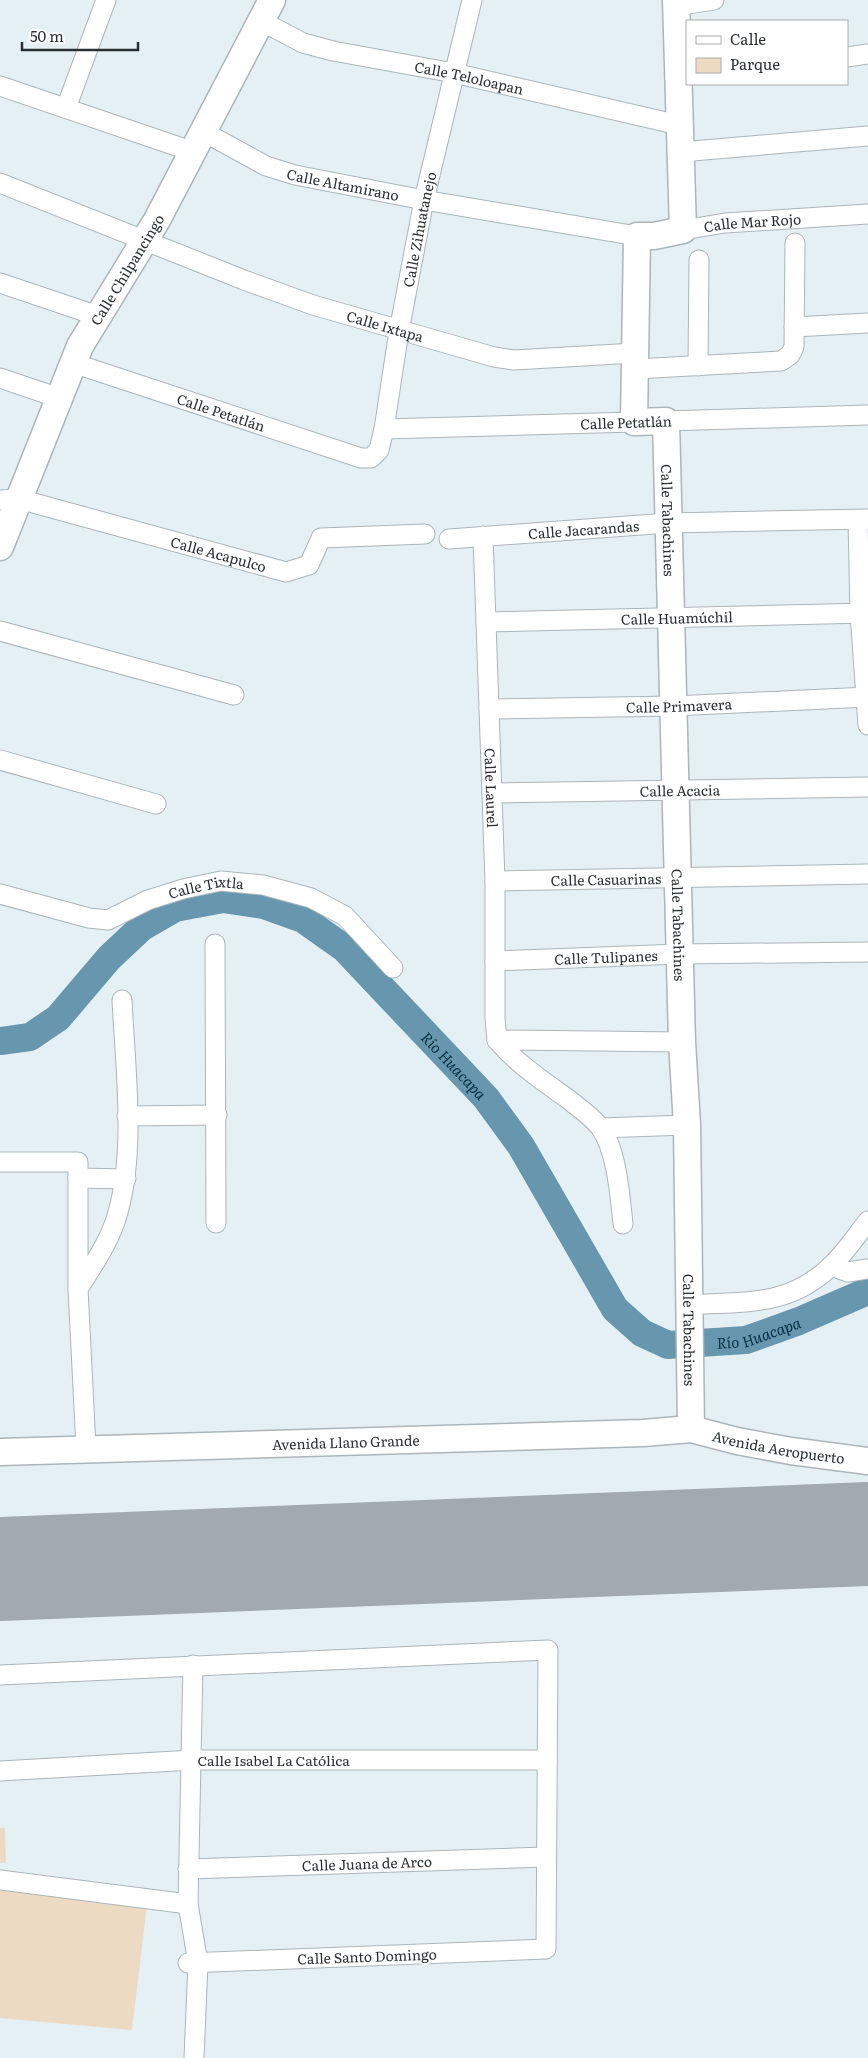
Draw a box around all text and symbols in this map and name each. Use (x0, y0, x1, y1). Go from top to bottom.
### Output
scale bar (22, 20, 139, 52)
legend (686, 20, 848, 85)
text: 50 m (30, 24, 64, 47)
text: Calle (730, 27, 766, 50)
text: Parque (730, 52, 780, 75)
street label: Calle Teloloapan (413, 56, 526, 99)
street label: Calle Altamirano (284, 163, 401, 205)
street label: Calle Zihuatanejo (398, 169, 440, 289)
street label: Calle Mar Rojo (702, 208, 802, 236)
street label: Calle Chilpancingo (85, 211, 168, 329)
street label: Calle Ixtapa (344, 305, 426, 346)
street label: Calle Petatlán (174, 388, 268, 436)
street label: Calle Petatlán (580, 410, 672, 434)
street label: Calle Tabachines (657, 464, 680, 577)
street label: Calle Jacarandas (527, 515, 640, 543)
street label: Calle Acapulco (169, 531, 269, 576)
street label: Calle Huamúchil (621, 606, 733, 629)
street label: Calle Primavera (626, 693, 733, 717)
street label: Calle Laurel (480, 748, 503, 828)
street label: Calle Acacia (640, 779, 721, 801)
street label: Calle Casuarinas (551, 868, 661, 890)
street label: Calle Tabachines (668, 869, 690, 982)
street label: Calle Tixtla (165, 871, 245, 903)
street label: Calle Tulipanes (554, 945, 658, 969)
water label: Río Huacapa (417, 1026, 493, 1104)
street label: Calle Tabachines (679, 1274, 700, 1386)
water label: Río Huacapa (716, 1310, 804, 1353)
street label: Avenida Aeropuerto (710, 1425, 846, 1468)
street label: Avenida Llano Grande (272, 1430, 420, 1454)
street label: Calle Isabel La Católica (197, 1750, 350, 1770)
street label: Calle Juana de Arco (302, 1851, 432, 1875)
street label: Calle Santo Domingo (297, 1944, 437, 1968)

